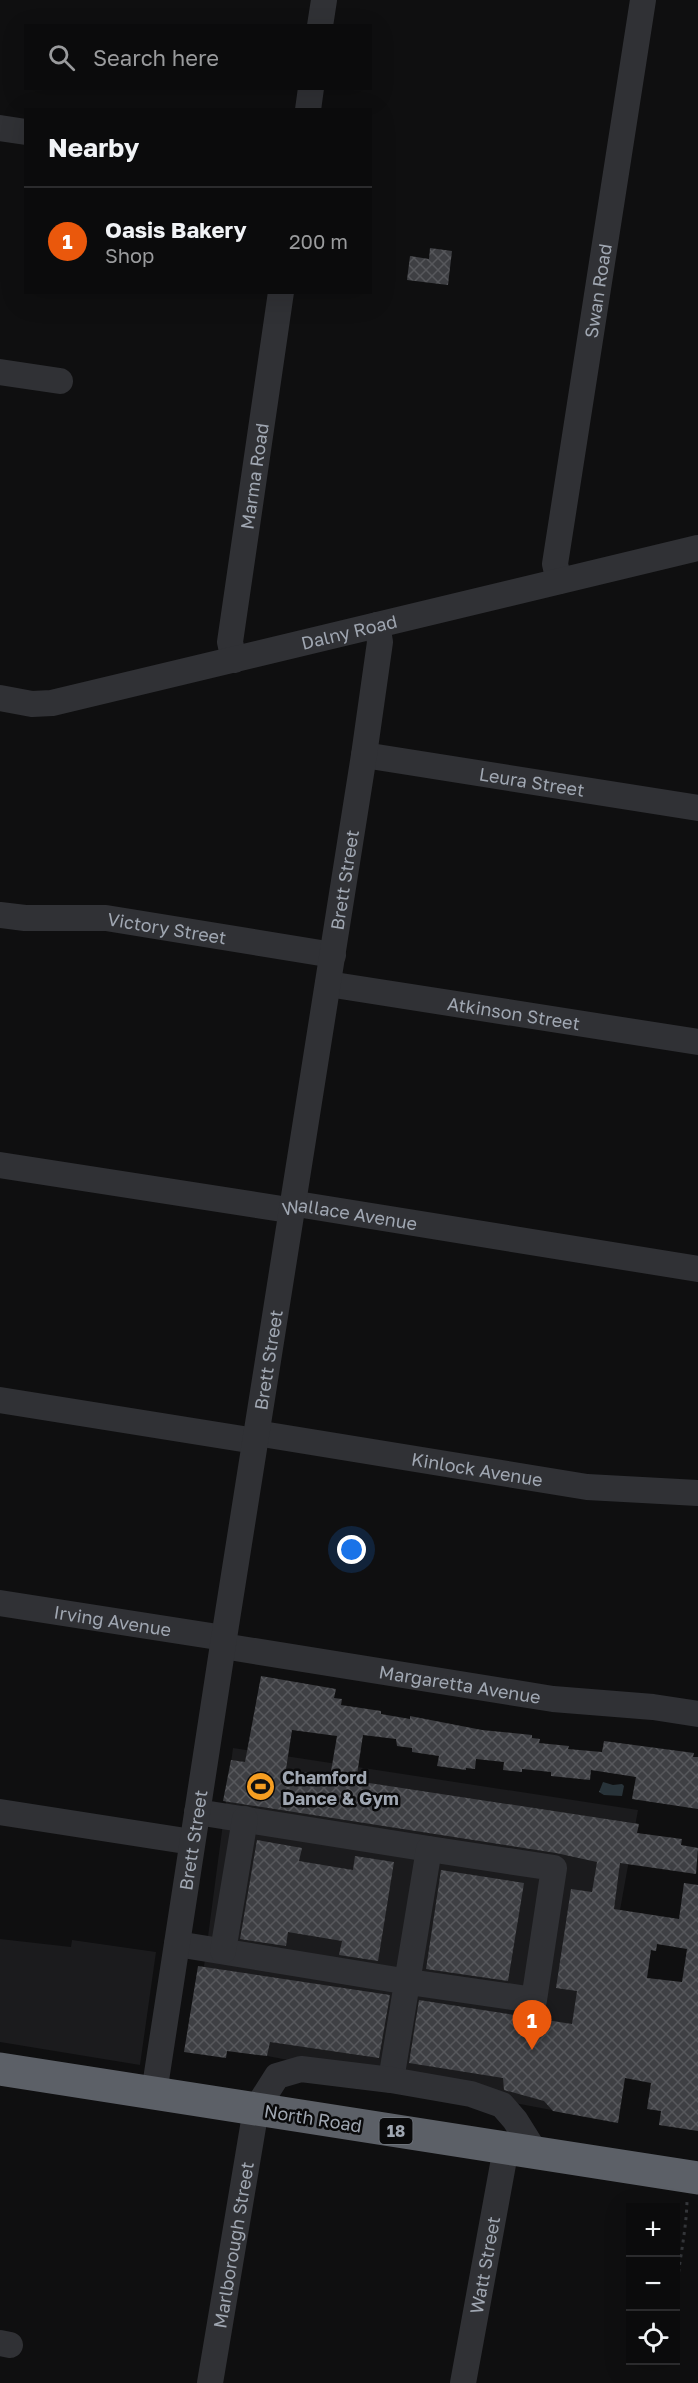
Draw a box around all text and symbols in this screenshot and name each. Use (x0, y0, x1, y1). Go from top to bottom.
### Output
search box (24, 24, 372, 90)
icon: search (45, 41, 78, 74)
text: Search here (93, 44, 219, 71)
text: Nearby (48, 132, 139, 163)
text: Oasis Bakery (105, 216, 247, 243)
text: 1 (62, 229, 73, 253)
text: 200 m (289, 229, 348, 253)
street label: Swan Road (579, 242, 616, 340)
text: Shop (105, 243, 154, 267)
street label: Marma Road (236, 421, 273, 531)
street label: Dalny Road (299, 610, 399, 654)
street label: Leura Street (478, 762, 586, 801)
street label: Brett Street (325, 828, 363, 932)
street label: Victory Street (106, 907, 228, 948)
street label: Atkinson Street (446, 992, 582, 1034)
street label: Wallace Avenue (280, 1193, 419, 1234)
street label: Brett Street (249, 1308, 287, 1412)
street label: Kinlock Avenue (410, 1448, 544, 1491)
your location (337, 1535, 366, 1564)
street label: Irving Avenue (52, 1601, 173, 1641)
street label: Margaretta Avenue (377, 1660, 542, 1708)
place label: Chamford Dance & Gym (282, 1766, 399, 1809)
sports icon: Chamford Dance & Gym (245, 1771, 277, 1803)
street label: Brett Street (174, 1788, 212, 1892)
pin: 1 (512, 2000, 552, 2050)
street label: North Road (263, 2099, 363, 2137)
road number: 18 (380, 2118, 412, 2144)
street label: Marlborough Street (208, 2160, 258, 2330)
map controls (626, 2203, 680, 2365)
button: + (626, 2203, 680, 2257)
street label: Watt Street (465, 2214, 504, 2315)
button: − (626, 2257, 680, 2311)
button: locate (626, 2311, 680, 2365)

